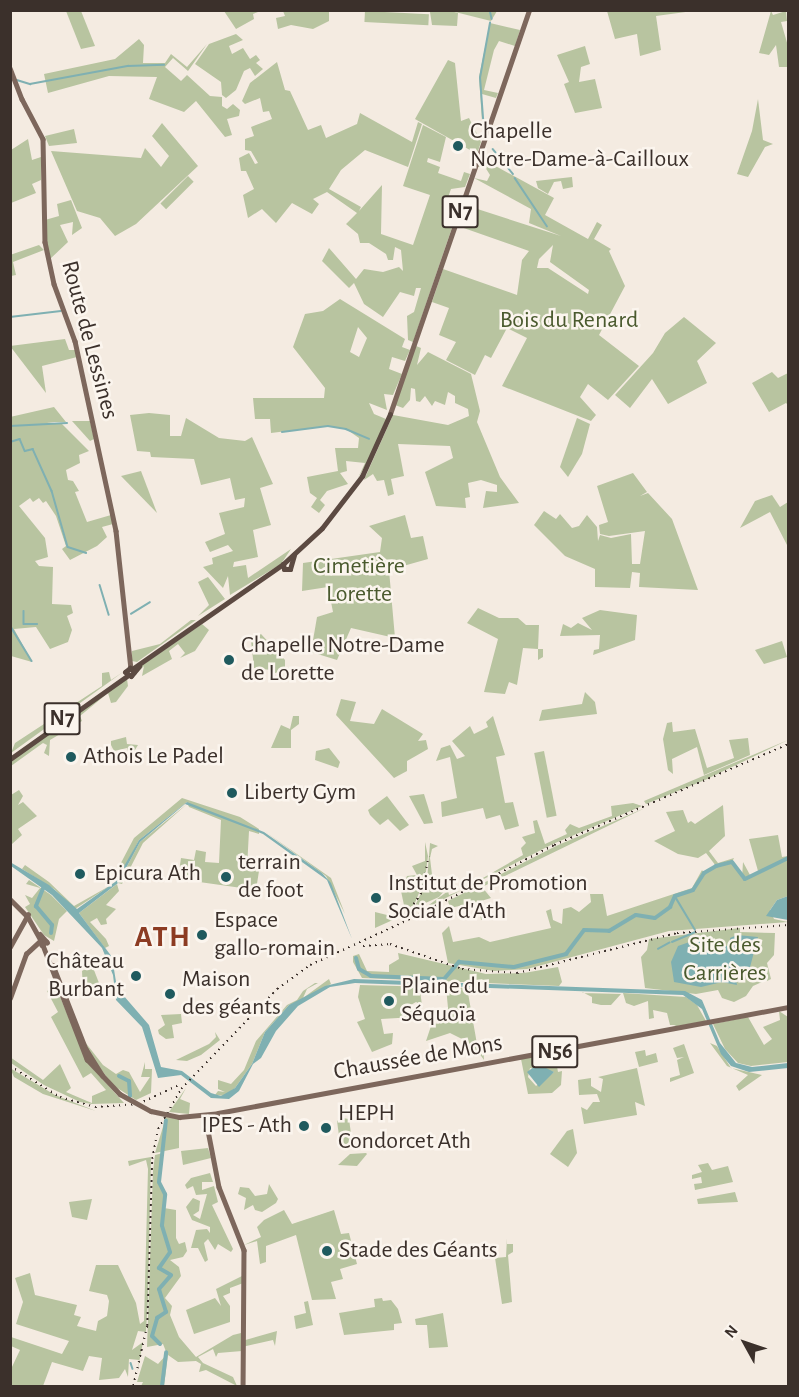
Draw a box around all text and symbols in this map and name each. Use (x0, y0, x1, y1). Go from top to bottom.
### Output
place label: Chapelle Notre-Dame-à-Cailloux (470, 118, 689, 174)
marker: Chapelle Notre-Dame-à-Cailloux (451, 139, 465, 153)
road number: N7 (440, 193, 480, 231)
street label: Route de Lessines (54, 258, 124, 422)
park label: Bois du Renard (500, 307, 638, 335)
park label: Cimetière Lorette (313, 553, 405, 609)
place label: Chapelle Notre-Dame de Lorette (241, 632, 445, 688)
marker: Chapelle Notre-Dame de Lorette (222, 653, 236, 667)
road number: N7 (42, 700, 82, 738)
place label: Athois Le Padel (83, 743, 224, 771)
marker: Athois Le Padel (64, 750, 78, 764)
place label: Liberty Gym (244, 779, 356, 807)
marker: Liberty Gym (225, 786, 239, 800)
place label: terrain de foot (238, 849, 304, 905)
place label: Epicura Ath (94, 860, 201, 888)
marker: Epicura Ath (71, 865, 89, 883)
marker: terrain de foot (219, 870, 233, 884)
place label: Institut de Promotion Sociale d'Ath (388, 870, 588, 926)
marker: Institut de Promotion Sociale d'Ath (369, 891, 383, 905)
place label: Espace gallo-romain (214, 907, 335, 963)
district label: ATH (135, 919, 191, 955)
marker: Espace gallo-romain (195, 928, 209, 942)
park label: Site des Carrières (683, 932, 767, 988)
place label: Château Burbant (46, 948, 124, 1004)
place label: Maison des géants (182, 966, 281, 1022)
marker: Château Burbant (129, 969, 143, 983)
place label: Plaine du Séquoïa (401, 973, 488, 1029)
marker: Maison des géants (163, 987, 177, 1001)
marker: Plaine du Séquoïa (382, 994, 396, 1008)
street label: Chaussée de Mons (331, 1029, 505, 1087)
road number: N56 (531, 1033, 579, 1071)
place label: HEPH Condorcet Ath (338, 1100, 471, 1156)
place label: IPES - Ath (201, 1112, 292, 1140)
marker: IPES - Ath (297, 1119, 311, 1133)
marker: HEPH Condorcet Ath (319, 1121, 333, 1135)
place label: Stade des Géants (339, 1237, 498, 1265)
marker: Stade des Géants (320, 1244, 334, 1258)
north arrow (715, 1313, 775, 1373)
text: N (722, 1322, 741, 1341)

